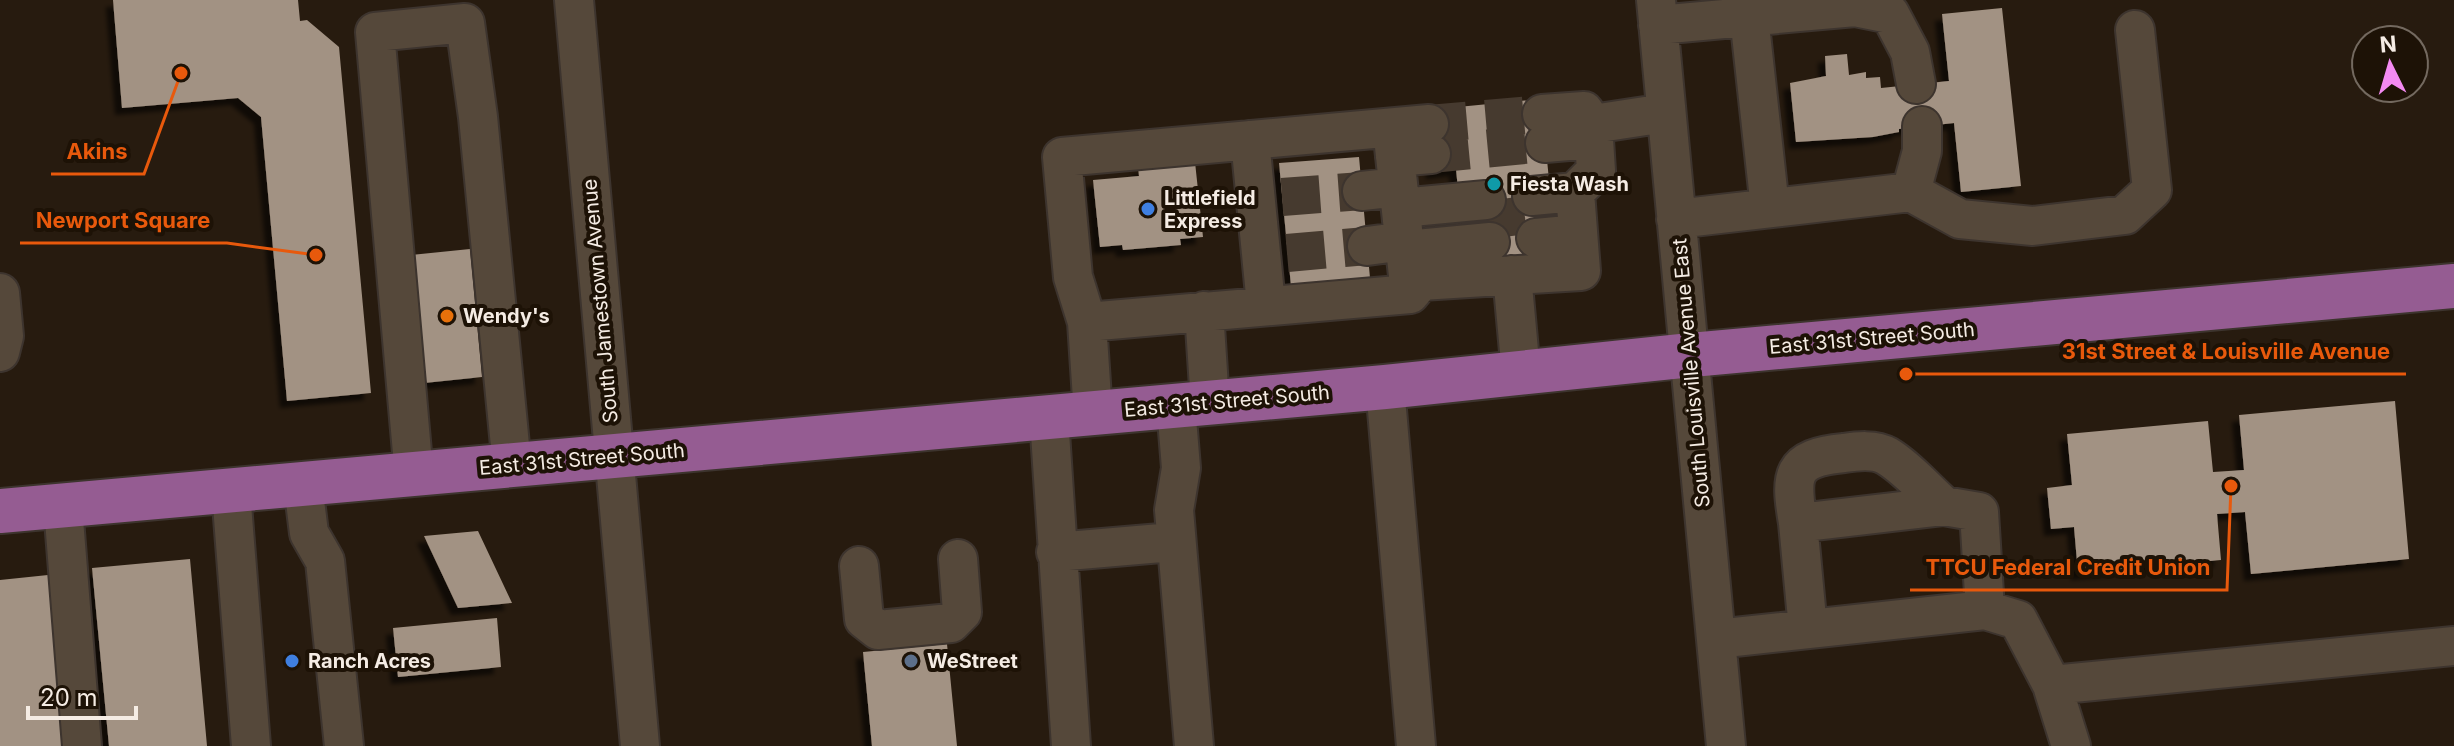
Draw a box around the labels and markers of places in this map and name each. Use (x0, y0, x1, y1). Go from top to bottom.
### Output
callout: Akins (51, 128, 144, 174)
place label: Fiesta Wash (1510, 172, 1629, 196)
marker: Fiesta Wash (1485, 175, 1503, 193)
place label: Littlefield Express (1164, 186, 1256, 233)
callout: Newport Square (20, 197, 227, 243)
marker: Littlefield Express (1139, 200, 1157, 218)
place label: Wendy's (463, 304, 550, 328)
marker: Wendy's (438, 307, 456, 325)
callout: 31st Street & Louisville Avenue (2046, 328, 2406, 374)
callout: TTCU Federal Credit Union (1910, 544, 2227, 590)
place label: Ranch Acres (308, 649, 431, 673)
place label: WeStreet (927, 649, 1018, 673)
marker: Ranch Acres (283, 652, 301, 670)
marker: WeStreet (902, 652, 920, 670)

